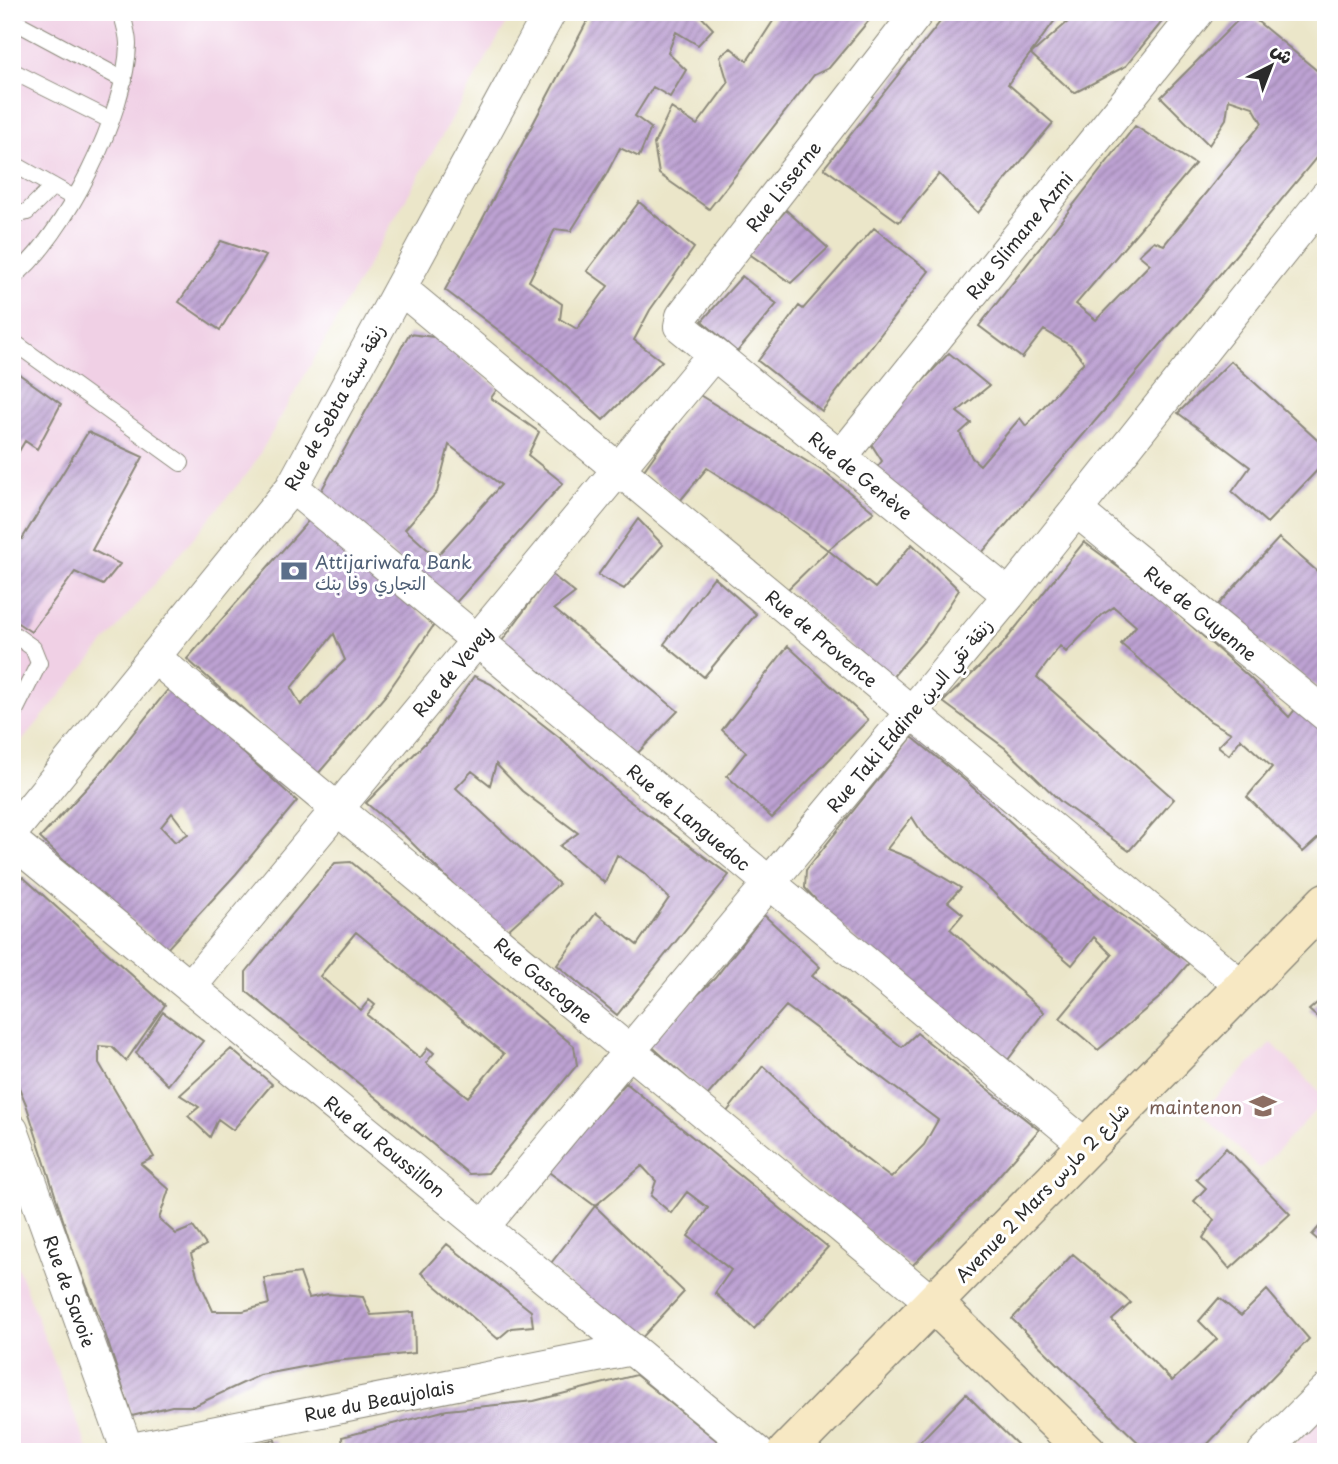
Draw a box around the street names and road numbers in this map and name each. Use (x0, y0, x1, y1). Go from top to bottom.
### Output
street label: Rue Lisserne (739, 135, 827, 237)
street label: Rue Slimane Azmi (959, 166, 1079, 304)
street label: Rue de Sebta زنقة سبتة (277, 319, 391, 495)
street label: Rue de Genève (803, 425, 919, 526)
street label: Rue de Guyenne (1139, 559, 1263, 667)
street label: Rue de Provence (760, 583, 884, 693)
street label: Rue Taki Eddine زنقة تقي الدين (820, 612, 1001, 820)
street label: Rue de Vevey (406, 620, 498, 722)
street label: Rue de Languedoc (621, 757, 757, 877)
street label: Rue Gascogne (489, 931, 599, 1029)
street label: Rue du Roussillon (319, 1089, 451, 1203)
street label: Avenue 2 Mars شارع 2 مارس (949, 1096, 1135, 1288)
street label: Rue de Savoie (37, 1231, 103, 1351)
street label: Rue du Beaujolais (302, 1372, 456, 1428)

